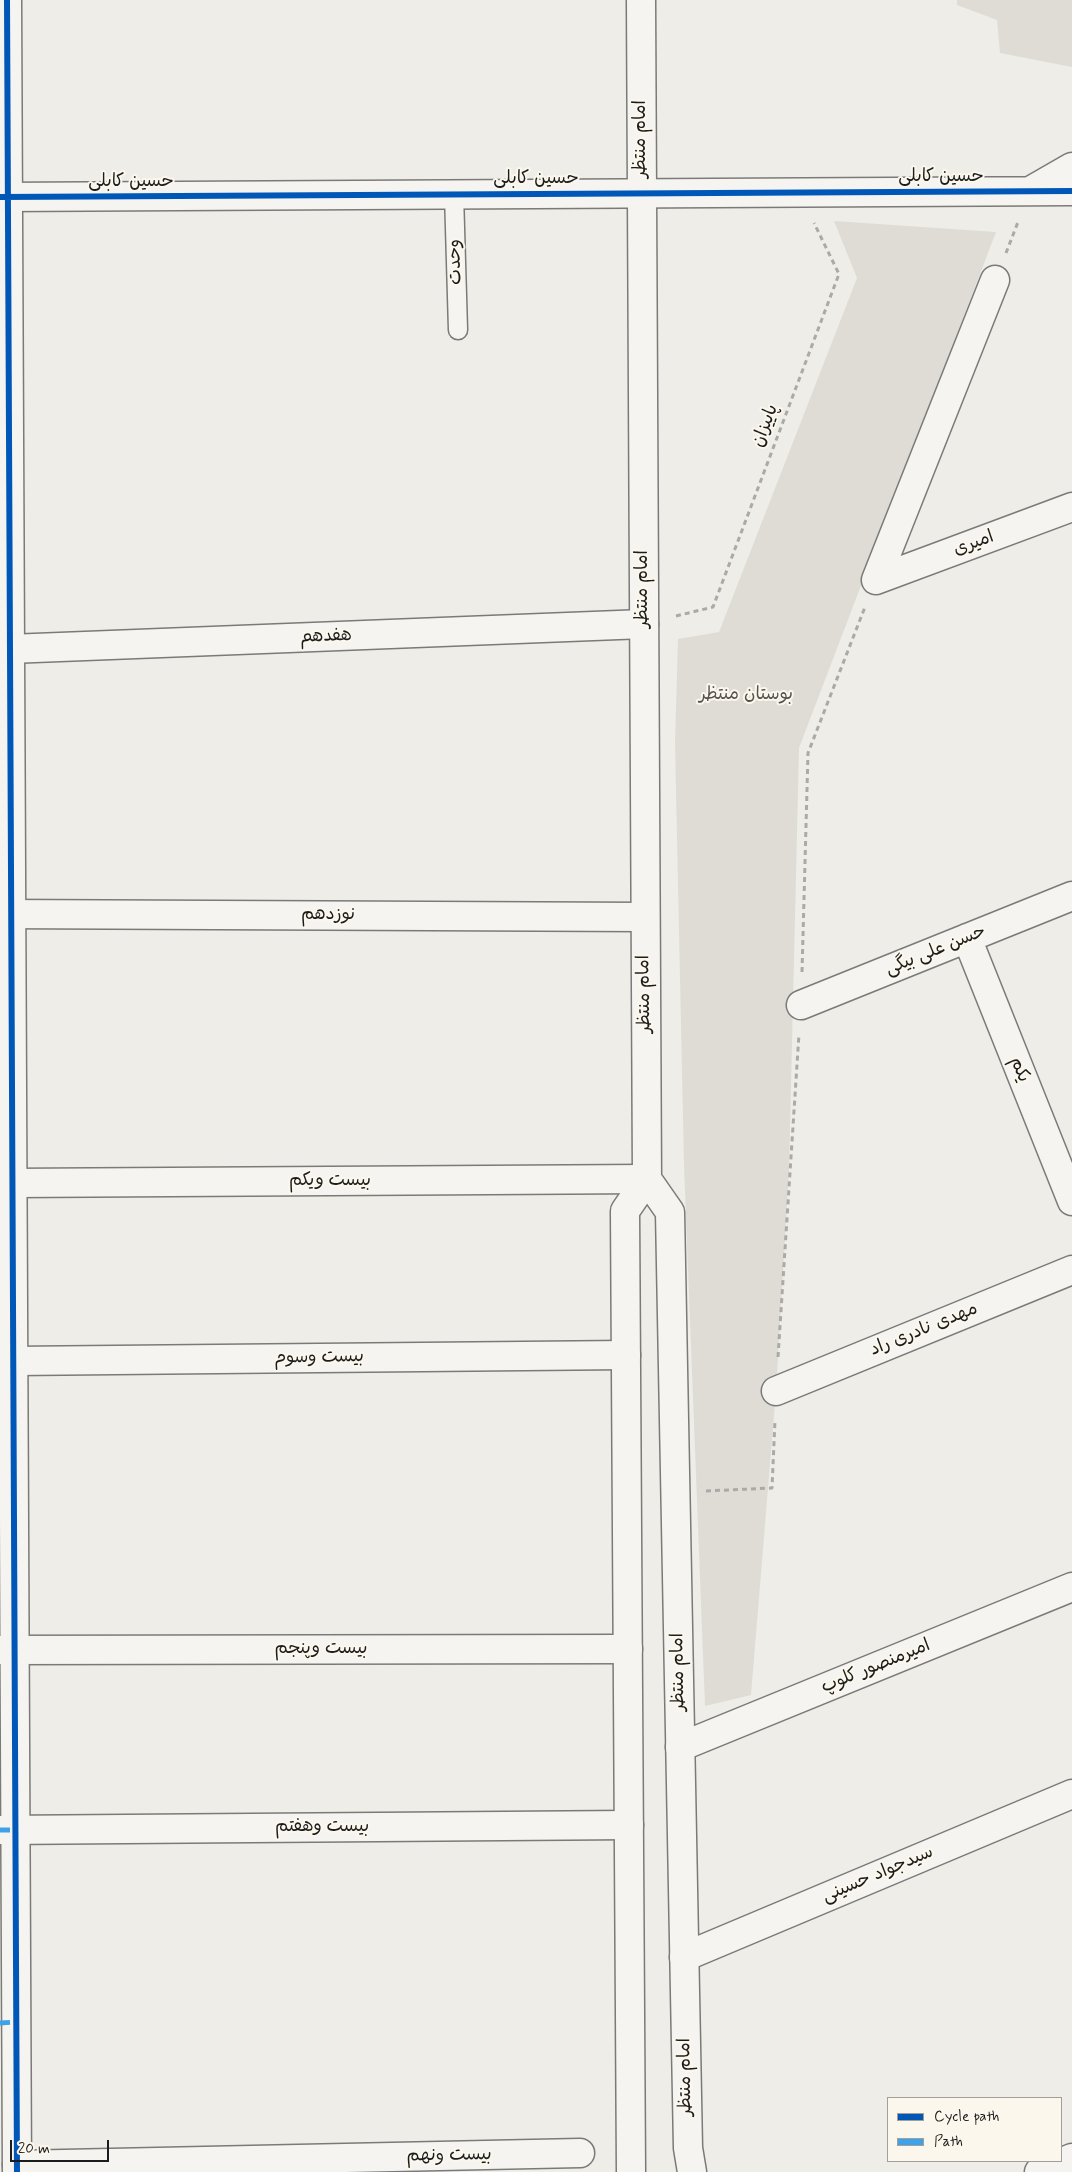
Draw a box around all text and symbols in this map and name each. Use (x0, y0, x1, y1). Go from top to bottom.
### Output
street label: امام منتظر (630, 100, 652, 178)
street label: حسین کابلی (898, 166, 984, 188)
street label: حسین کابلی (493, 168, 579, 190)
street label: حسین کابلی (88, 171, 174, 193)
street label: وحدت (444, 239, 468, 285)
street label: پاییزان (748, 402, 784, 450)
street label: امیری (951, 527, 997, 561)
street label: امام منتظر (632, 550, 654, 628)
street label: هفدهم (300, 625, 352, 649)
park label: بوستان منتظر (699, 684, 793, 706)
street label: نوزدهم (301, 904, 355, 926)
street label: حسن علی بیگی (883, 921, 989, 981)
street label: امام منتظر (634, 955, 656, 1033)
street label: یکم (1004, 1054, 1034, 1086)
street label: بیست ویکم (289, 1170, 371, 1192)
street label: مهدی نادری راد (867, 1299, 981, 1361)
street label: بیست وسوم (274, 1346, 364, 1370)
street label: امام منتظر (668, 1633, 690, 1711)
street label: امیرمنصور کلوپ (818, 1635, 934, 1699)
street label: بیست وپنجم (274, 1638, 368, 1660)
street label: بیست وهفتم (275, 1816, 369, 1838)
street label: سیدجواد حسینی (819, 1842, 937, 1908)
street label: امام منتظر (675, 2038, 697, 2116)
legend (887, 2097, 1062, 2162)
text: Cycle path (934, 2107, 999, 2127)
scale bar (12, 2130, 111, 2162)
text: Path (934, 2132, 963, 2152)
text: 20 m (18, 2139, 50, 2159)
street label: بیست ونهم (406, 2144, 492, 2168)

